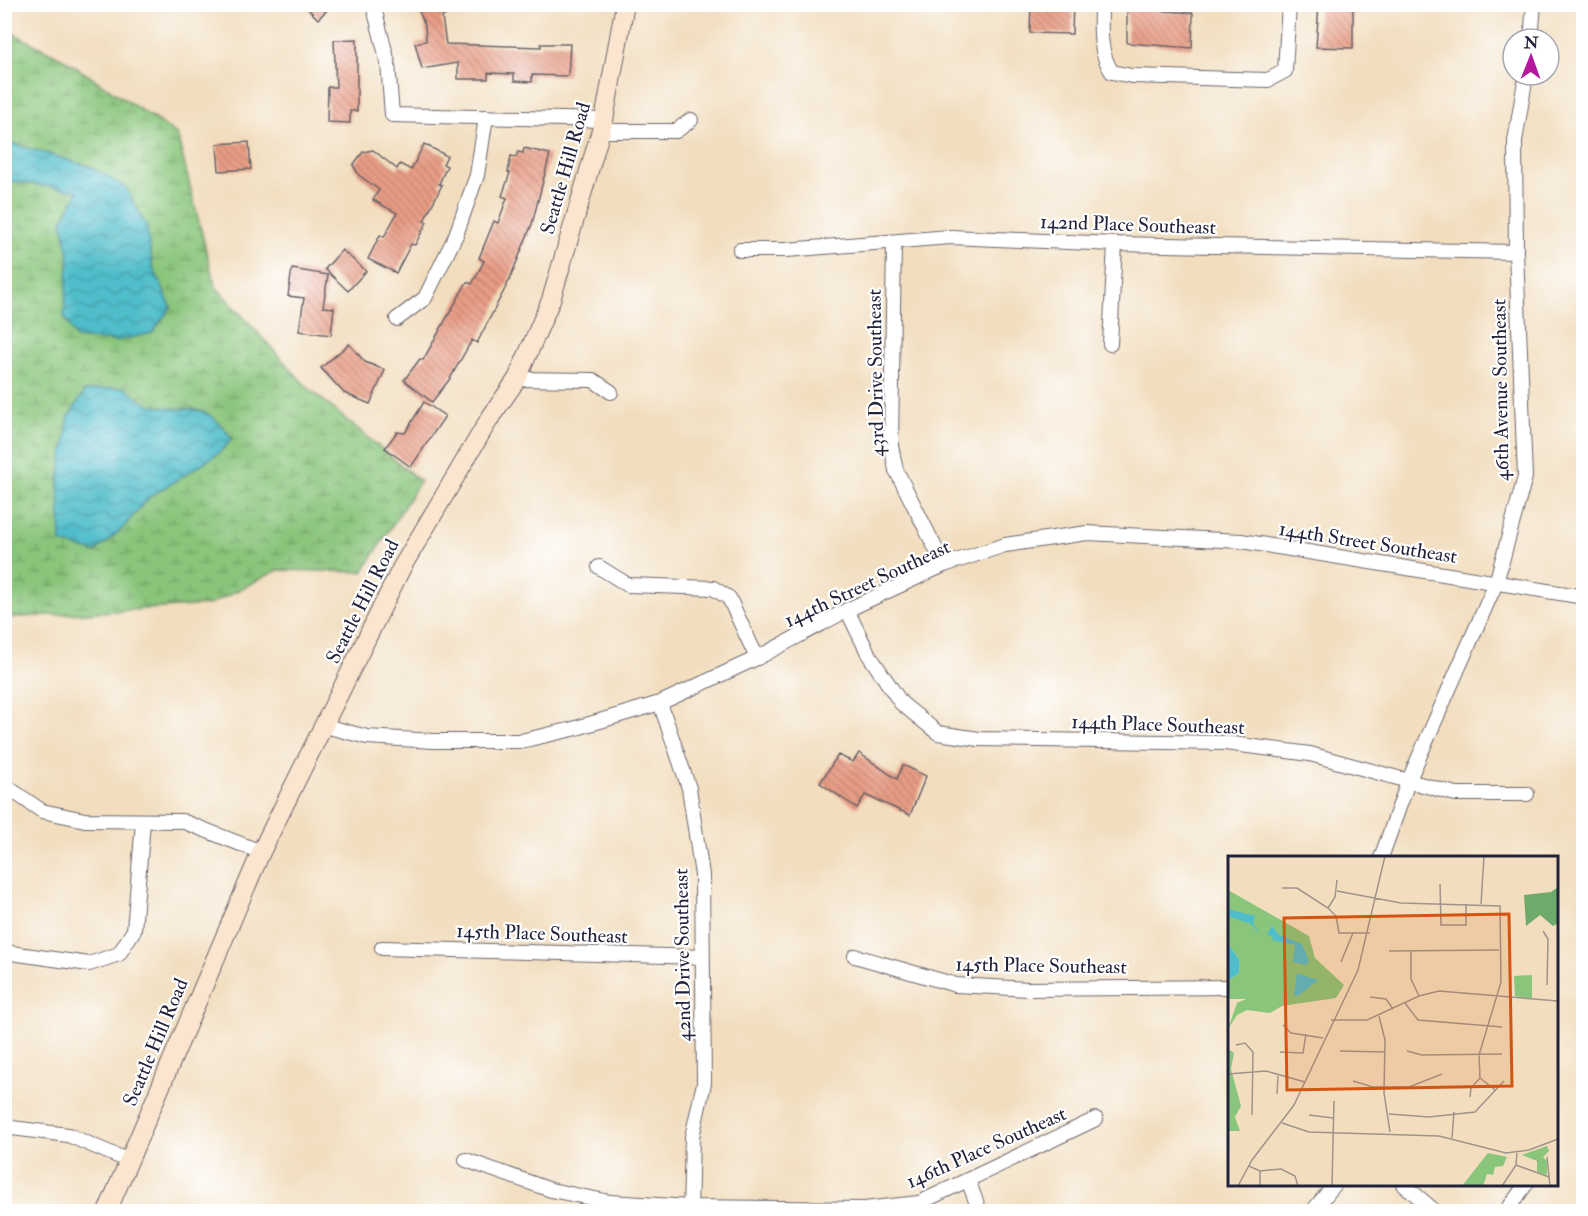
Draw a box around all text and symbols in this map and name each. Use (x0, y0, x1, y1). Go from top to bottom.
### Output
north arrow (1501, 27, 1561, 87)
text: N (1523, 33, 1539, 53)
street label: Seattle Hill Road (535, 99, 596, 237)
street label: 142nd Place Southeast (1040, 209, 1217, 240)
street label: 43rd Drive Southeast (862, 288, 889, 457)
street label: 46th Avenue Southeast (1486, 298, 1515, 481)
street label: 144th Street Southeast (1277, 516, 1459, 569)
street label: 144th Street Southeast (780, 534, 955, 633)
street label: Seattle Hill Road (320, 535, 405, 668)
street label: 144th Place Southeast (1071, 709, 1246, 740)
inset map (1228, 856, 1558, 1186)
street label: 42nd Drive Southeast (668, 868, 697, 1042)
street label: 145th Place Southeast (456, 918, 629, 949)
street label: 145th Place Southeast (955, 952, 1127, 980)
street label: Seattle Hill Road (117, 974, 194, 1110)
street label: 146th Place Southeast (902, 1101, 1071, 1194)

